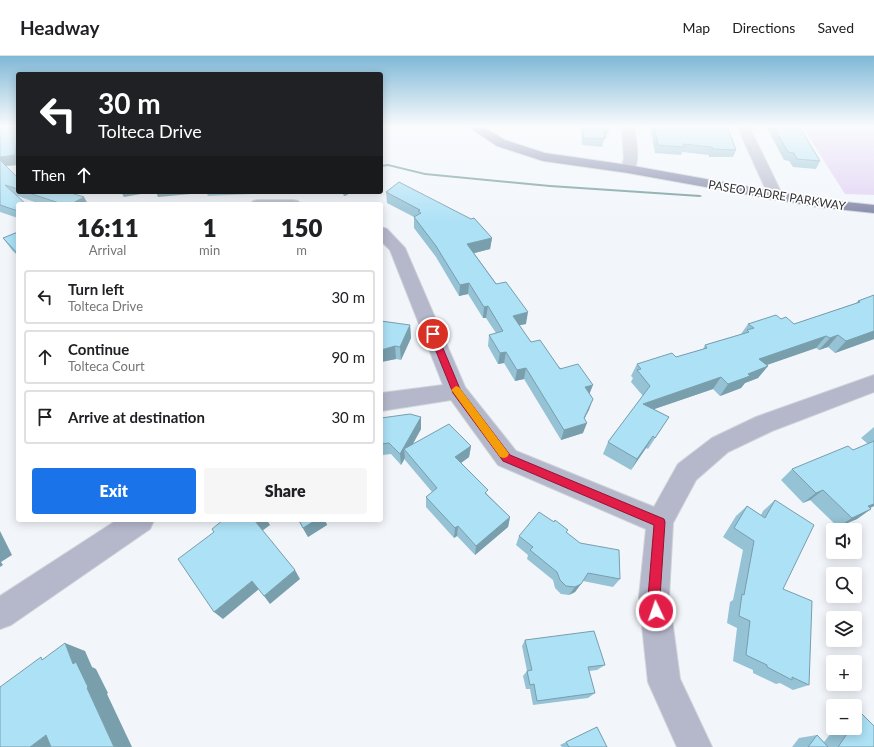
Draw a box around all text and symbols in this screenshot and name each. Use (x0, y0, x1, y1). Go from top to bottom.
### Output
text: Headway (20, 16, 99, 39)
text: Map (683, 19, 710, 36)
text: Directions (732, 19, 795, 36)
text: Saved (817, 19, 854, 36)
text: 30 m (98, 86, 161, 120)
icon: left (32, 88, 84, 140)
text: Tolteca Drive (98, 120, 202, 142)
icon: ahead (73, 164, 95, 186)
text: Then (32, 166, 65, 184)
street label: PASEO PADRE PARKWAY (707, 177, 847, 213)
text: 16:11 (77, 213, 139, 242)
text: 1 (203, 213, 217, 242)
text: 150 (281, 213, 322, 242)
text: Arrival (89, 242, 126, 258)
text: min (199, 242, 220, 258)
text: m (296, 242, 307, 258)
text: Turn left (68, 280, 124, 298)
icon: left (34, 286, 56, 308)
text: 30 m (331, 288, 365, 306)
text: Tolteca Drive (68, 298, 143, 314)
pin (416, 317, 450, 351)
icon: arrive (422, 323, 444, 345)
text: Continue (68, 340, 129, 358)
icon: ahead (34, 346, 56, 368)
text: 90 m (331, 348, 365, 366)
text: Tolteca Court (68, 358, 145, 374)
icon: arrive (34, 406, 56, 428)
text: Arrive at destination (68, 408, 205, 426)
text: 30 m (331, 408, 365, 426)
button: Exit (32, 468, 196, 514)
button: Share (204, 468, 367, 514)
map controls (826, 523, 862, 735)
button: sound (826, 523, 862, 559)
button: search (826, 567, 862, 603)
position arrow (635, 590, 677, 632)
button: layers (826, 611, 862, 647)
button: + (826, 655, 862, 691)
button: − (826, 699, 862, 735)

